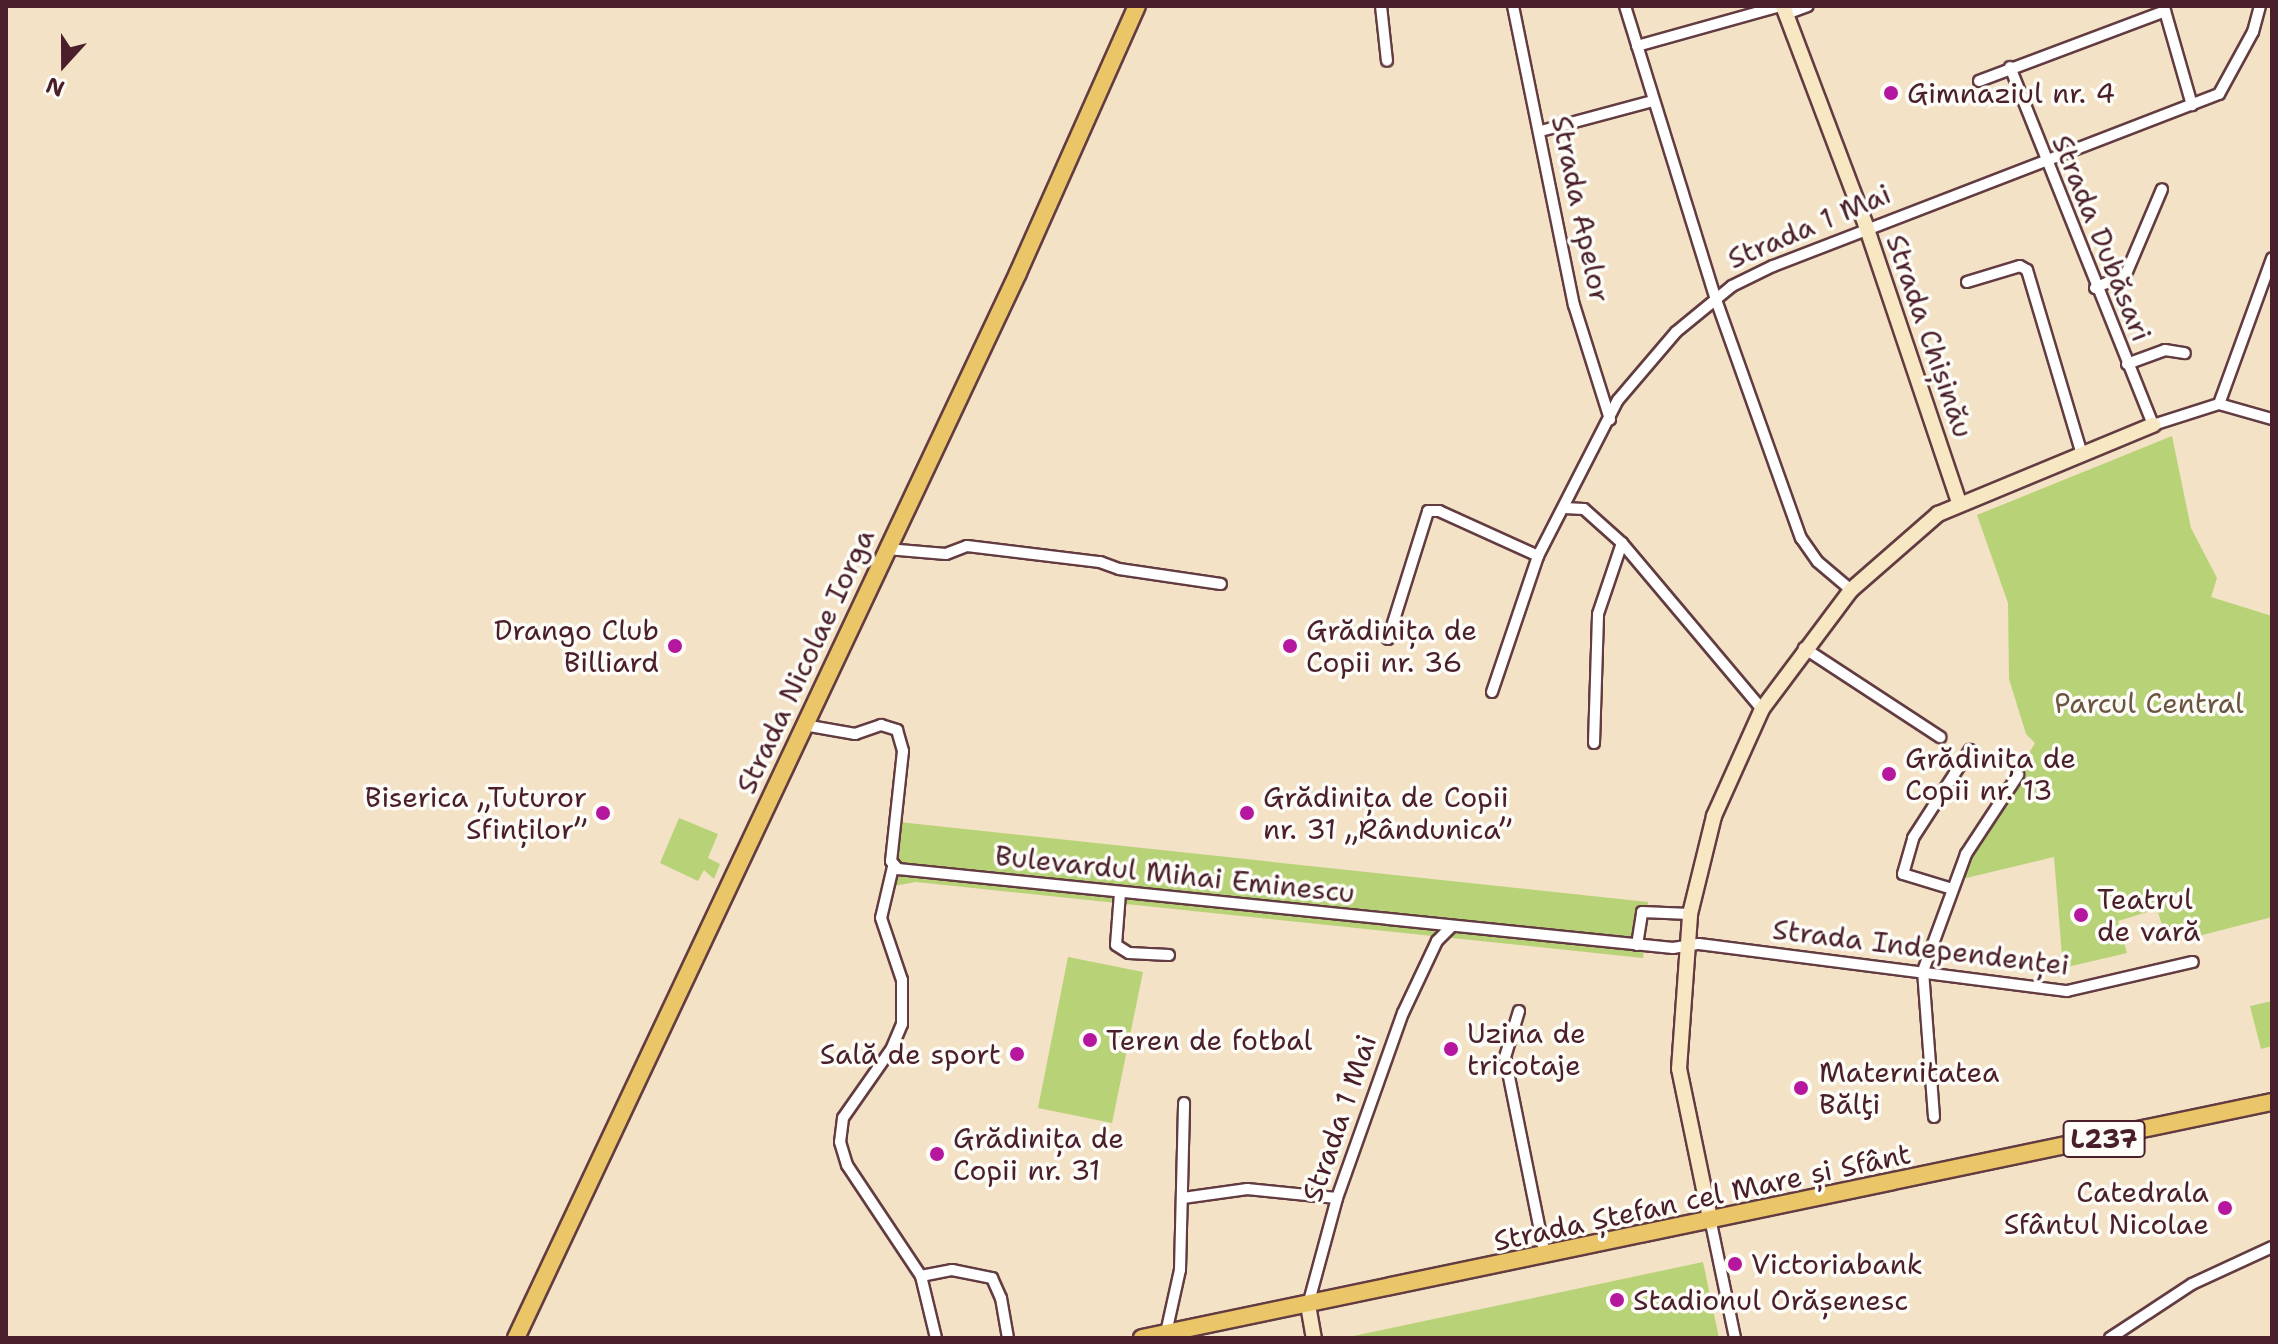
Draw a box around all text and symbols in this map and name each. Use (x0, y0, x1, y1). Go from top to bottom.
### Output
north arrow (24, 24, 104, 104)
text: N (42, 70, 69, 104)
place label: Gimnaziul nr. 4 (1907, 76, 2115, 110)
marker: Gimnaziul nr. 4 (1882, 84, 1900, 102)
street label: Strada Apelor (1545, 112, 1617, 306)
street label: Strada Dubăsari (2045, 130, 2159, 346)
street label: Strada 1 Mai (1722, 177, 1896, 275)
street label: Strada Chișinău (1879, 230, 1981, 442)
street label: Strada Nicolae Iorga (729, 523, 881, 799)
place label: Drango Club Billiard (494, 613, 659, 679)
place label: Grădinița de Copii nr. 36 (1306, 613, 1477, 679)
marker: Drango Club Billiard (666, 637, 684, 655)
marker: Grădinița de Copii nr. 36 (1281, 637, 1299, 655)
park label: Parcul Central (2054, 686, 2244, 720)
place label: Grădinița de Copii nr. 13 (1905, 741, 2076, 807)
marker: Grădinița de Copii nr. 13 (1880, 765, 1898, 783)
place label: Biserica „Tuturor Sfinților” (365, 780, 587, 846)
place label: Grădinița de Copii nr. 31 „Rândunica” (1263, 780, 1512, 846)
marker: Biserica „Tuturor Sfinților” (594, 804, 612, 822)
marker: Grădinița de Copii nr. 31 „Rândunica” (1238, 804, 1256, 822)
street label: Bulevardul Mihai Eminescu (993, 838, 1357, 910)
place label: Teatrul de vară (2097, 882, 2200, 948)
marker: Teatrul de vară (2072, 906, 2090, 924)
street label: Strada Independenței (1771, 912, 2071, 982)
place label: Uzina de tricotaje (1467, 1016, 1586, 1082)
place label: Teren de fotbal (1106, 1023, 1312, 1057)
street label: Strada 1 Mai (1295, 1030, 1383, 1206)
marker: Teren de fotbal (1081, 1031, 1099, 1049)
place label: Sală de sport (820, 1037, 1001, 1071)
marker: Uzina de tricotaje (1442, 1040, 1460, 1058)
marker: Sală de sport (1008, 1045, 1026, 1063)
place label: Maternitatea Bălţi (1819, 1055, 1999, 1121)
marker: Maternitatea Bălţi (1790, 1077, 1812, 1099)
road number: L237 (2062, 1117, 2146, 1161)
place label: Grădinița de Copii nr. 31 (953, 1121, 1124, 1187)
street label: Strada Ștefan cel Mare și Sfânt (1490, 1136, 1914, 1258)
marker: Grădinița de Copii nr. 31 (928, 1145, 946, 1163)
place label: Catedrala Sfântul Nicolae (2004, 1175, 2209, 1241)
marker: Catedrala Sfântul Nicolae (2216, 1199, 2234, 1217)
place label: Victoriabank (1751, 1247, 1923, 1281)
marker: Victoriabank (1726, 1255, 1744, 1273)
place label: Stadionul Orășenesc (1633, 1283, 1908, 1317)
marker: Stadionul Orășenesc (1608, 1291, 1626, 1309)

